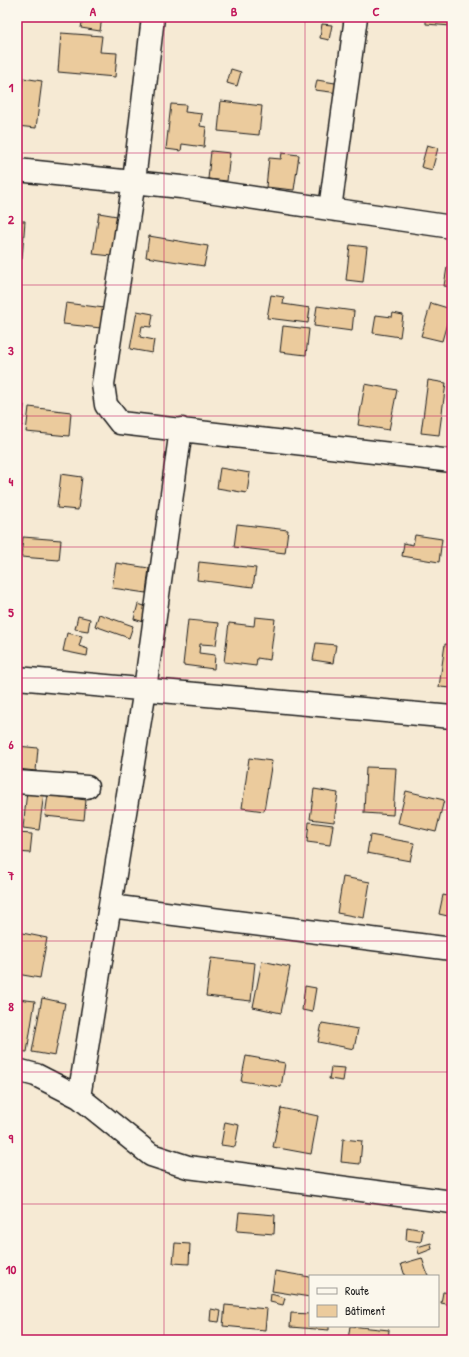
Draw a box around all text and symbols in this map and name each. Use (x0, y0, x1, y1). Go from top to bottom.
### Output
text: A (90, 2, 97, 20)
text: B (231, 2, 238, 20)
text: C (372, 2, 380, 20)
text: 1 (9, 78, 14, 96)
text: 2 (8, 210, 15, 228)
text: 3 (8, 341, 14, 359)
text: 4 (9, 472, 14, 490)
text: 5 (8, 603, 14, 621)
text: 6 (8, 735, 14, 753)
text: 7 (7, 866, 15, 884)
text: 8 (8, 997, 14, 1015)
text: 9 (9, 1129, 14, 1147)
text: 10 (6, 1260, 16, 1278)
legend (309, 1275, 439, 1327)
text: Route (345, 1282, 369, 1299)
text: Bâtiment (345, 1302, 386, 1319)

